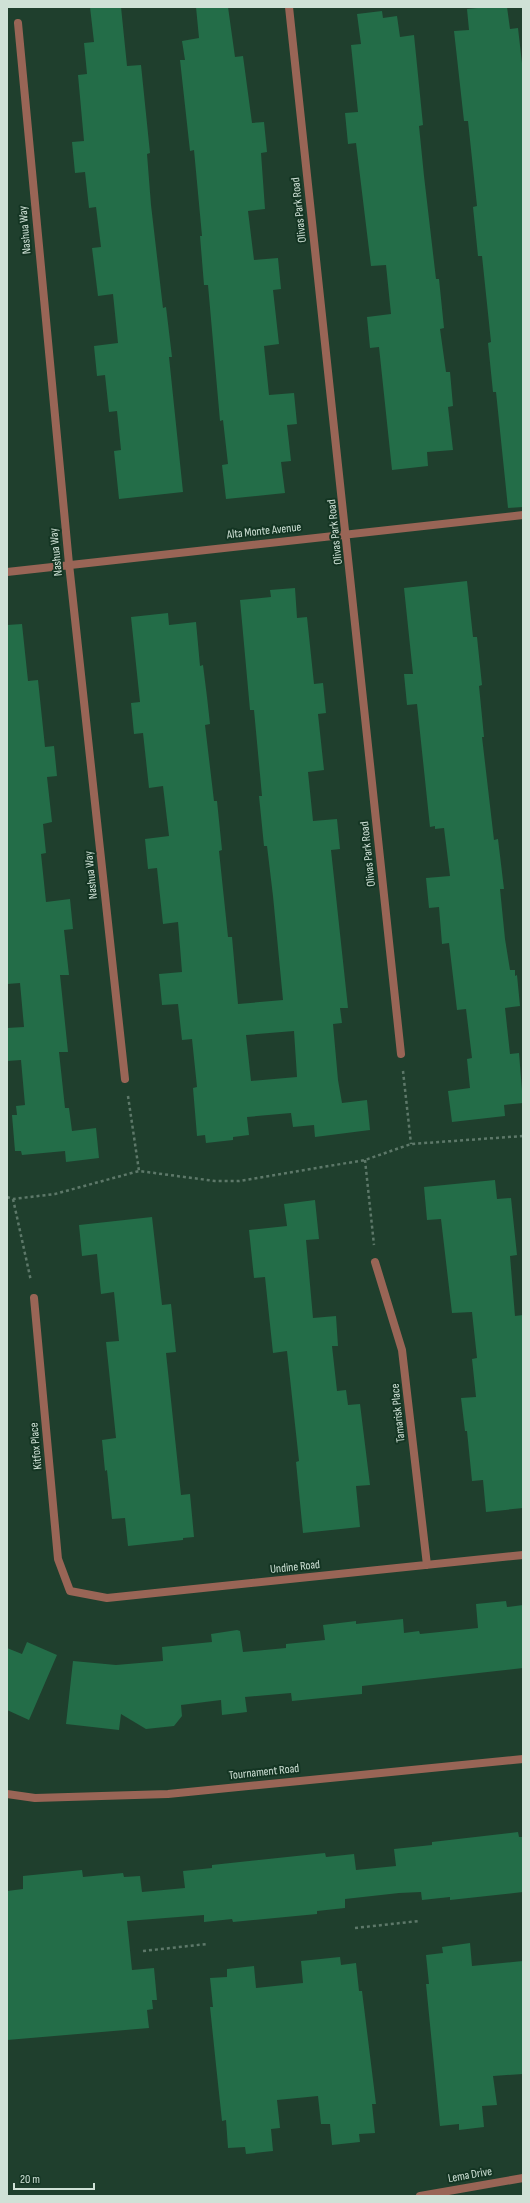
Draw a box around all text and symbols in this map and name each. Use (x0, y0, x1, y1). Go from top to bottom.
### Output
street label: Olivas Park Road (288, 177, 310, 243)
street label: Nashua Way (15, 205, 35, 255)
street label: Olivas Park Road (324, 499, 346, 565)
street label: Alta Monte Avenue (225, 520, 302, 542)
street label: Nashua Way (46, 527, 66, 577)
street label: Olivas Park Road (357, 821, 379, 887)
street label: Nashua Way (81, 850, 101, 900)
street label: Tamarisk Place (387, 1383, 409, 1443)
street label: Kitfox Place (26, 1422, 46, 1470)
street label: Undine Road (269, 1557, 321, 1577)
street label: Tournament Road (228, 1761, 300, 1783)
street label: Lema Drive (447, 2164, 493, 2186)
scale bar (14, 2165, 94, 2191)
text: 20 m (20, 2172, 40, 2187)

